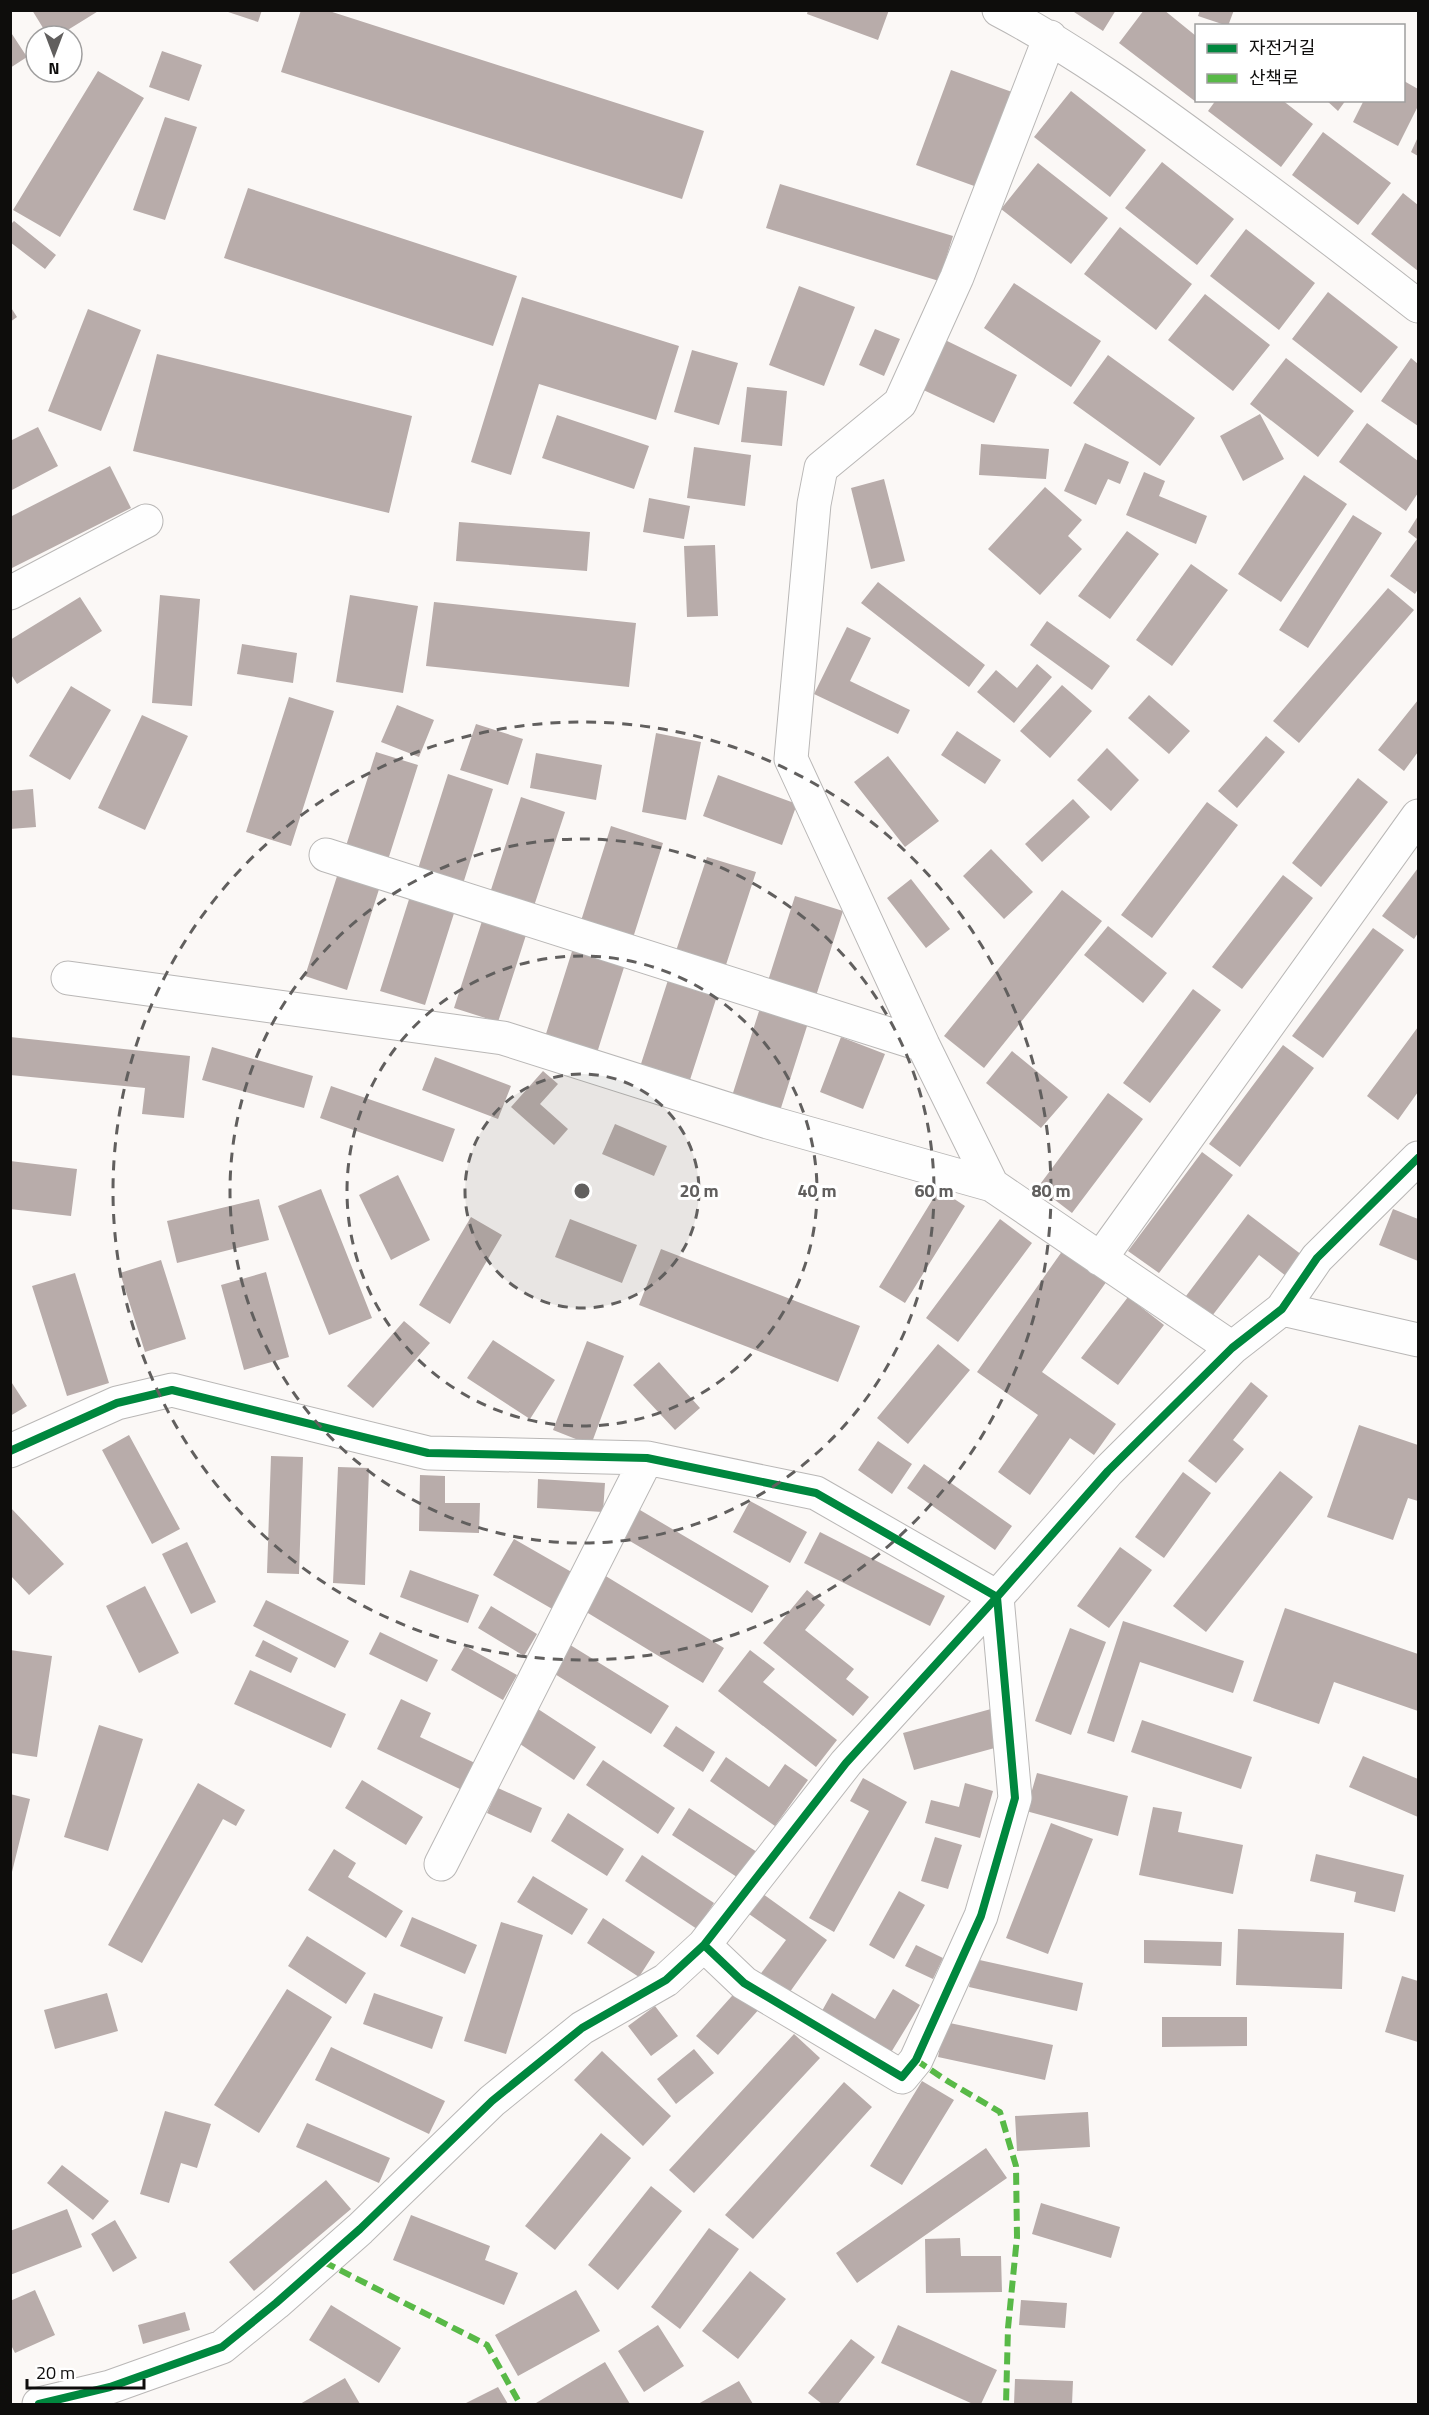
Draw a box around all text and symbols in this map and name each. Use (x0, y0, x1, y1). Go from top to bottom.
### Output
north arrow (24, 24, 84, 84)
legend (1195, 24, 1405, 102)
text: 자전거길 (1249, 34, 1315, 61)
text: N (48, 57, 60, 81)
text: 산책로 (1249, 64, 1299, 91)
text: 20 m (679, 1177, 719, 1204)
text: 40 m (797, 1177, 837, 1204)
text: 60 m (914, 1177, 954, 1204)
text: 80 m (1031, 1177, 1071, 1204)
centre of rings (572, 1181, 592, 1201)
scale bar (27, 2352, 144, 2390)
text: 20 m (36, 2359, 75, 2386)

